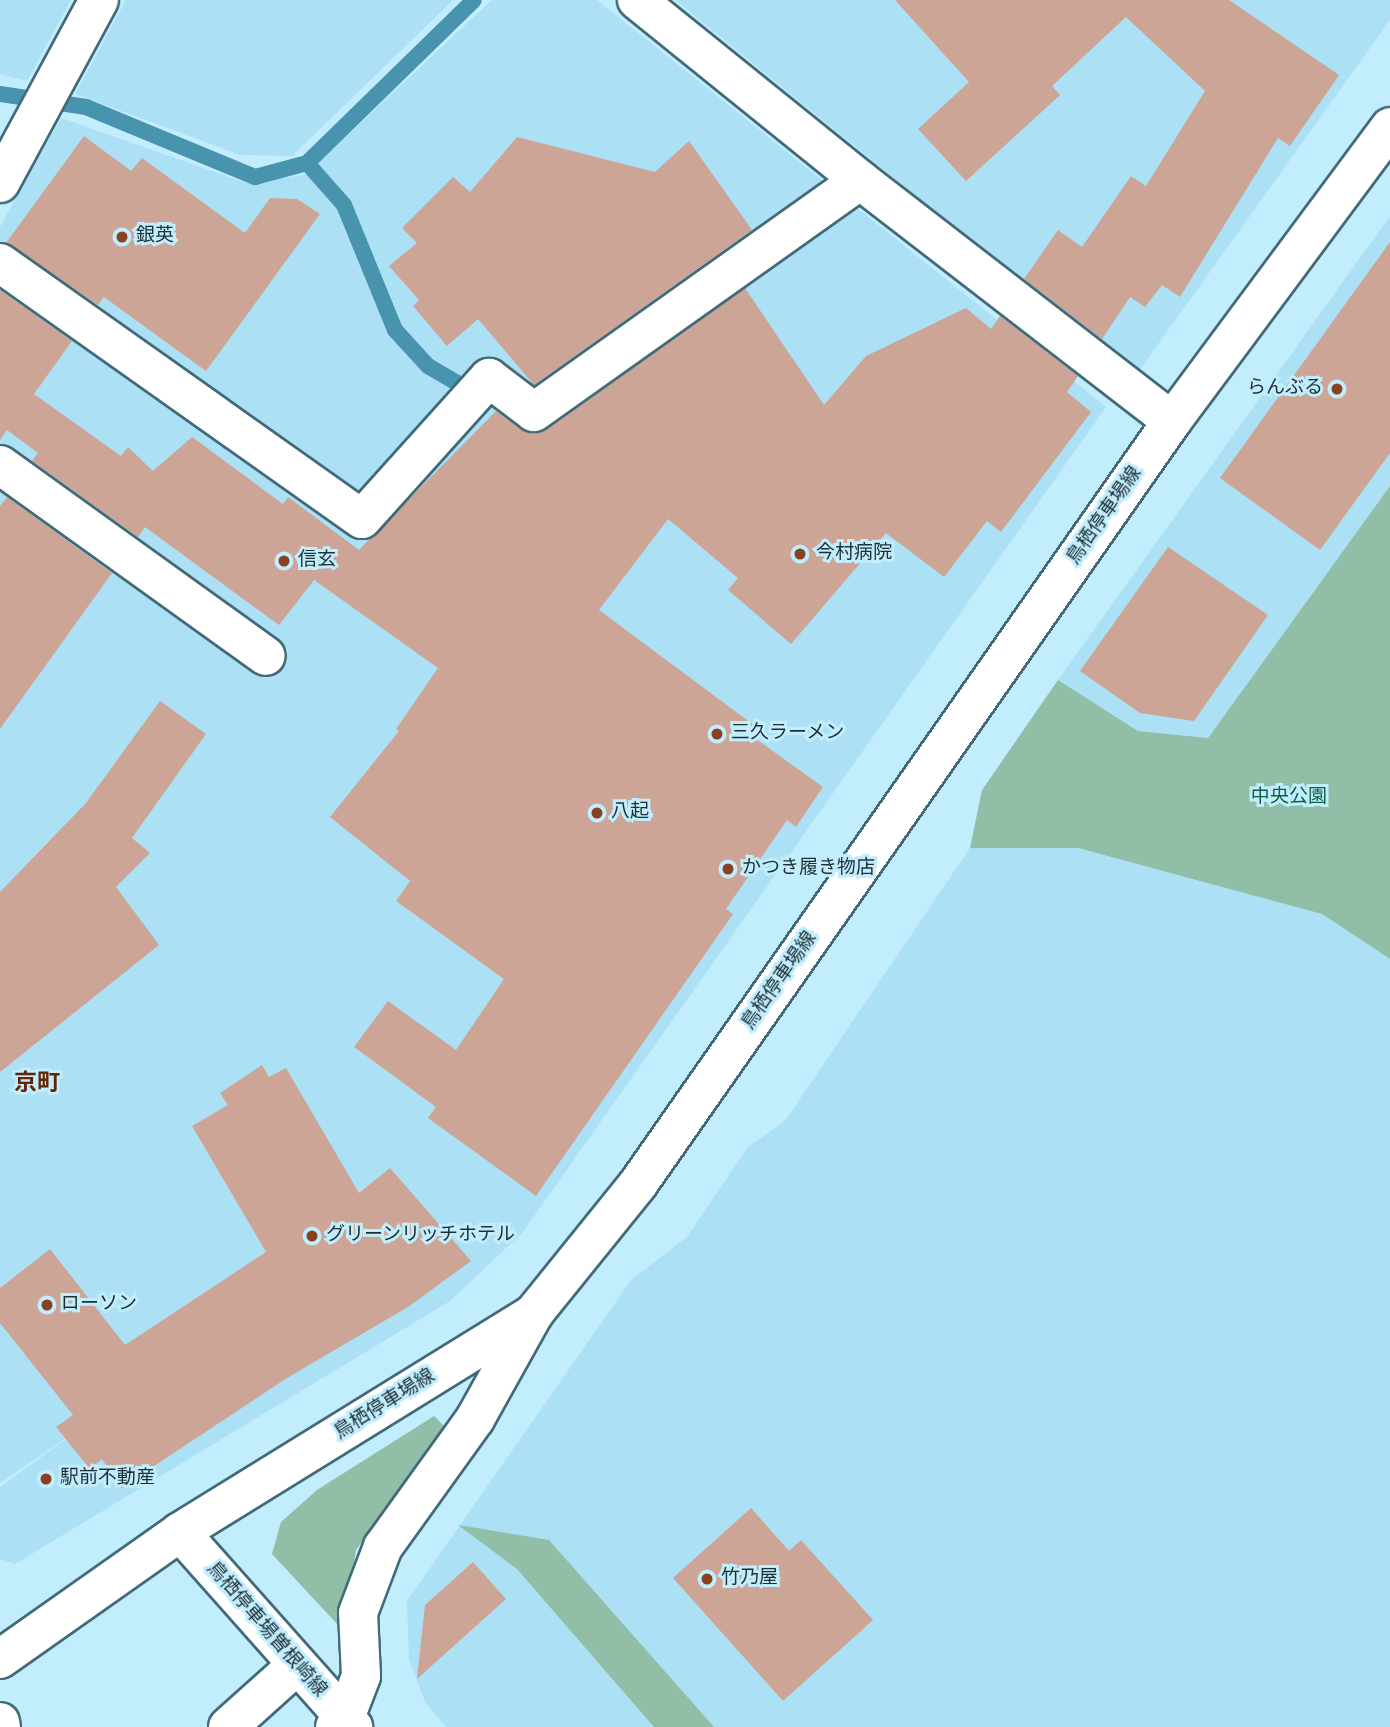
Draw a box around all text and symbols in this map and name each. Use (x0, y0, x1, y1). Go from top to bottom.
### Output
place label: 銀英 (136, 226, 174, 248)
marker: 銀英 (114, 229, 130, 245)
place label: らんぶる (1247, 378, 1323, 400)
marker: らんぶる (1329, 381, 1345, 397)
street label: 鳥栖停車場線 (1063, 463, 1147, 569)
place label: 今村病院 (816, 543, 892, 565)
marker: 今村病院 (790, 544, 810, 564)
place label: 信玄 (298, 550, 336, 572)
marker: 信玄 (276, 553, 292, 569)
place label: 三久ラーメン (731, 723, 845, 745)
marker: 三久ラーメン (709, 726, 725, 742)
park label: 中央公園 (1251, 787, 1327, 809)
place label: 八起 (611, 802, 649, 824)
marker: 八起 (589, 805, 605, 821)
place label: かつき履き物店 (742, 858, 875, 880)
marker: かつき履き物店 (720, 861, 736, 877)
street label: 鳥栖停車場線 (738, 928, 822, 1034)
district label: 京町 (14, 1071, 60, 1099)
place label: グリーンリッチホテル (326, 1225, 516, 1247)
marker: グリーンリッチホテル (304, 1228, 320, 1244)
place label: ローソン (61, 1294, 137, 1316)
marker: ローソン (39, 1297, 55, 1313)
street label: 鳥栖停車場線 (331, 1365, 439, 1445)
place label: 駅前不動産 (60, 1468, 155, 1490)
marker: 駅前不動産 (38, 1471, 54, 1487)
street label: 鳥栖停車場曽根崎線 (201, 1558, 331, 1702)
place label: 竹乃屋 (721, 1568, 778, 1590)
marker: 竹乃屋 (699, 1571, 715, 1587)

